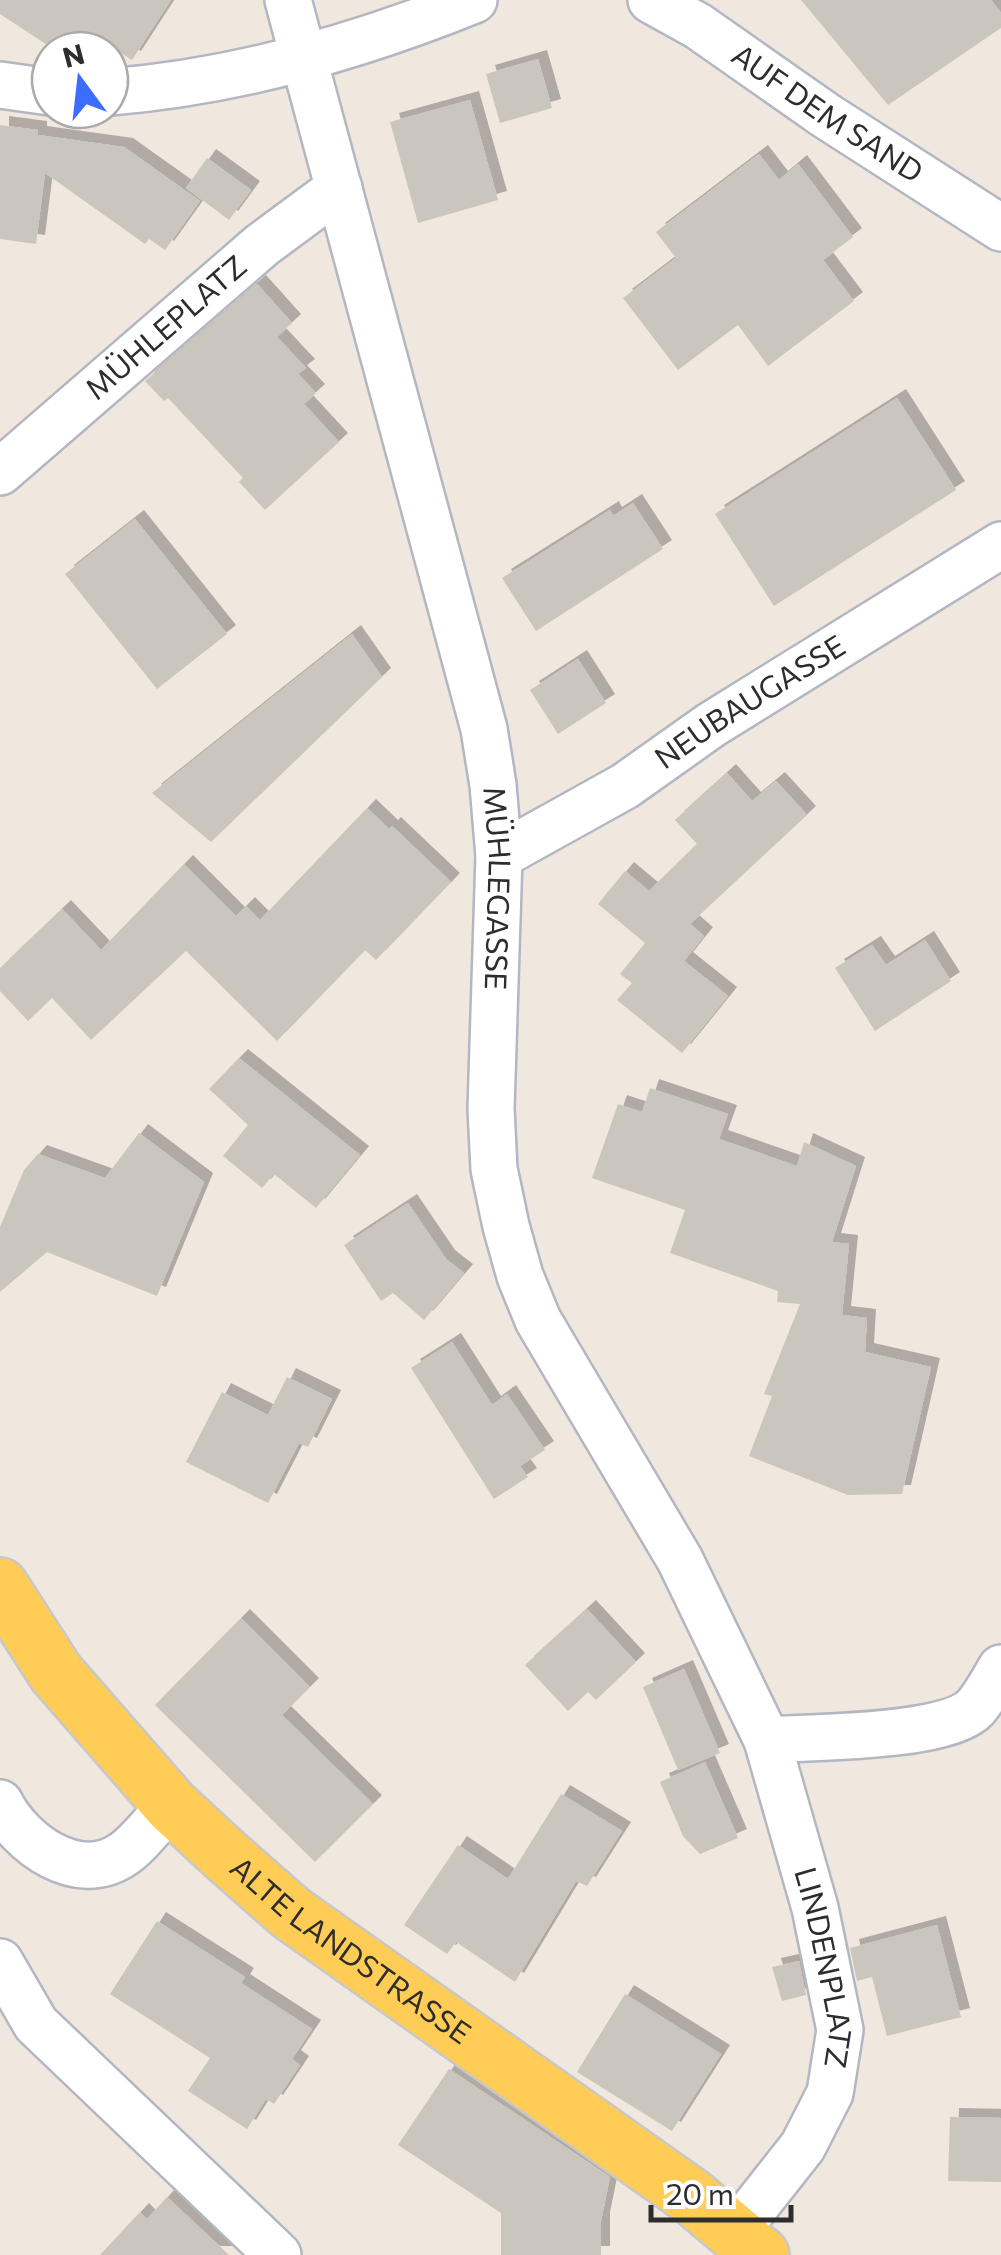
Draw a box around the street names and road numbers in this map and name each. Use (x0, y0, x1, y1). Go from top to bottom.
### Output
street label: AUF DEM SAND (726, 35, 931, 189)
street label: MÜHLEPLATZ (76, 246, 253, 406)
street label: NEUBAUGASSE (647, 625, 851, 775)
street label: MÜHLEGASSE (477, 785, 520, 991)
street label: ALTE LANDSTRASSE (224, 1847, 479, 2050)
street label: LINDENPLATZ (788, 1862, 861, 2071)

